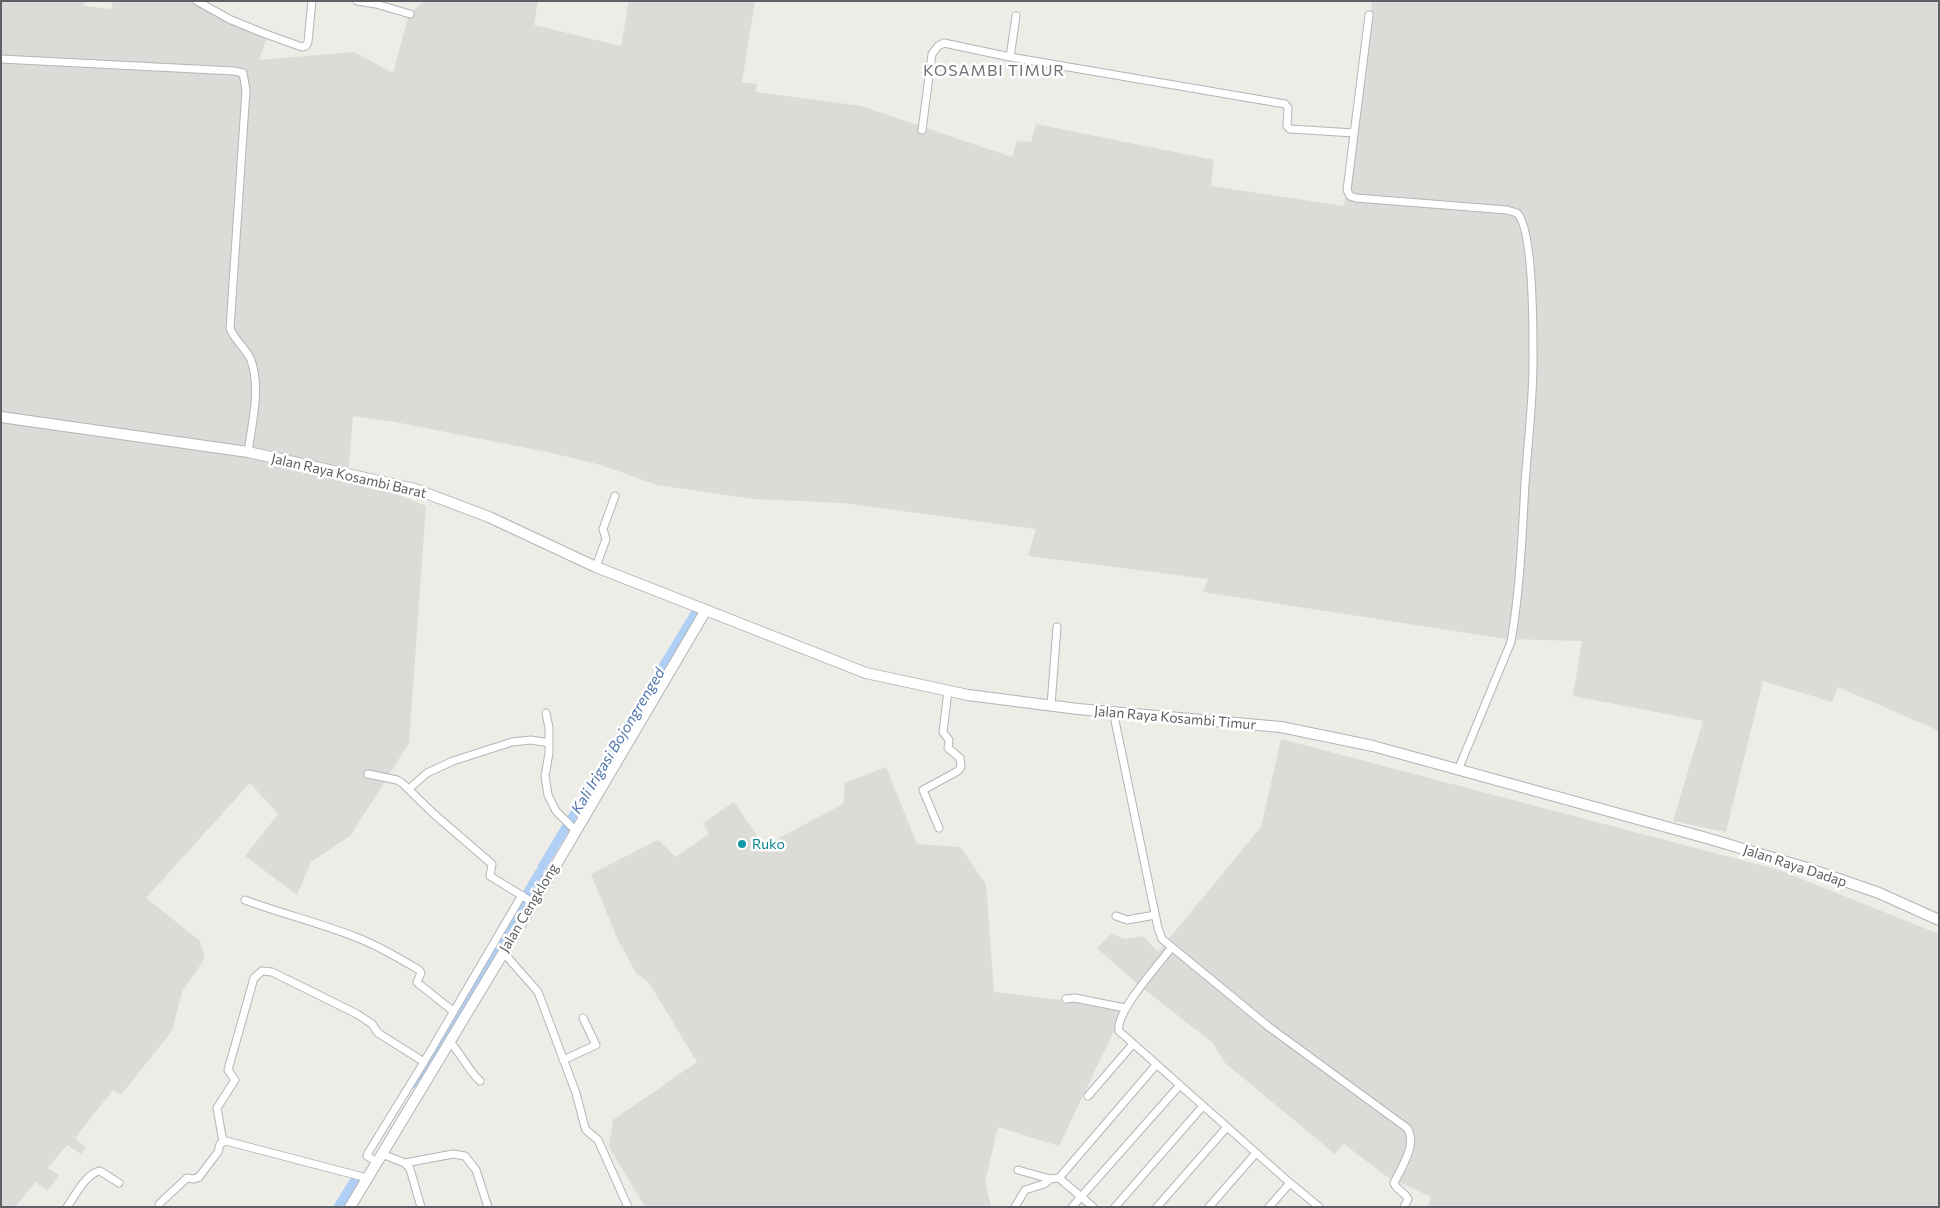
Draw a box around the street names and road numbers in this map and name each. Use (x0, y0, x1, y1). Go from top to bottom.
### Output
street label: Jalan Raya Kosambi Barat (270, 450, 428, 502)
street label: Jalan Raya Kosambi Timur (1093, 703, 1257, 733)
street label: Jalan Raya Dadap (1741, 841, 1849, 891)
street label: Jalan Cengklong (496, 861, 562, 955)

